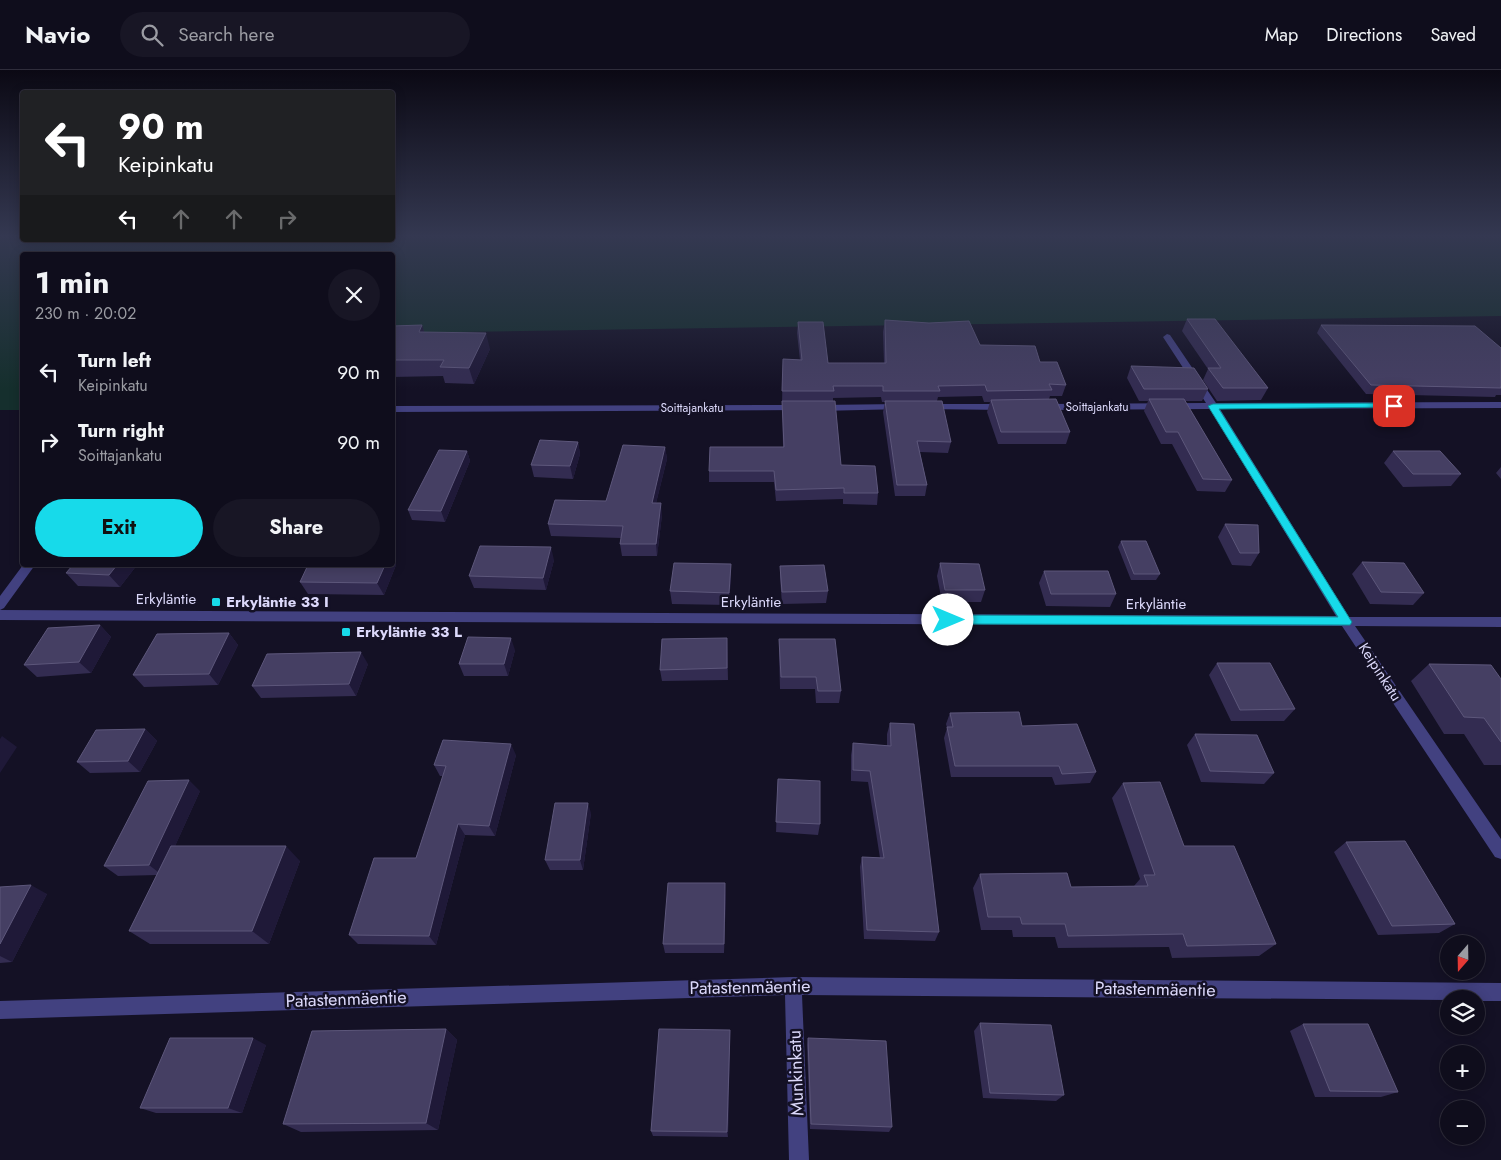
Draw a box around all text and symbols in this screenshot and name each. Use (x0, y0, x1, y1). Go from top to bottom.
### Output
search box (120, 12, 470, 57)
text: Navio (25, 17, 90, 52)
icon: search (138, 21, 166, 49)
text: Search here (178, 21, 274, 48)
text: Map (1265, 22, 1298, 48)
text: Directions (1326, 22, 1402, 48)
text: Saved (1430, 22, 1476, 48)
text: 90 m (118, 102, 204, 152)
icon: left (35, 110, 100, 175)
text: Keipinkatu (118, 148, 214, 180)
icon: left (114, 205, 142, 233)
icon: ahead (167, 205, 195, 233)
icon: ahead (220, 205, 248, 233)
icon: right (273, 205, 301, 233)
text: 1 min (35, 261, 109, 304)
button: close (328, 269, 380, 321)
text: 230 m · 20:02 (35, 302, 136, 325)
text: Turn left (78, 347, 151, 374)
icon: left (35, 358, 63, 386)
text: 90 m (337, 359, 380, 386)
text: Keipinkatu (78, 374, 148, 397)
pin (1373, 385, 1415, 427)
icon: arrive (1380, 392, 1408, 420)
street label: Soittajankatu (1065, 398, 1129, 416)
street label: Soittajankatu (660, 399, 724, 417)
text: Turn right (78, 417, 164, 444)
icon: right (35, 428, 63, 456)
text: 90 m (337, 429, 380, 456)
text: Soittajankatu (78, 444, 162, 467)
button: Exit (35, 499, 203, 557)
button: Share (213, 499, 380, 557)
street label: Erkyläntie (136, 588, 197, 610)
place label: Erkyläntie 33 I (226, 591, 329, 613)
street label: Erkyläntie (721, 591, 782, 613)
position arrow (921, 593, 973, 645)
street label: Erkyläntie (1126, 593, 1187, 615)
marker: Erkyläntie 33 I (210, 596, 222, 608)
place label: Erkyläntie 33 L (356, 621, 462, 643)
marker: Erkyläntie 33 L (340, 626, 352, 638)
street label: Keipinkatu (1353, 639, 1407, 705)
north arrow (1440, 935, 1485, 980)
map controls (1440, 935, 1485, 1145)
street label: Patastenmäentie (689, 973, 811, 1001)
street label: Patastenmäentie (1094, 975, 1216, 1003)
street label: Patastenmäentie (285, 984, 407, 1014)
button: layers (1440, 990, 1485, 1035)
street label: Munkinkatu (782, 1030, 810, 1116)
button: + (1440, 1045, 1485, 1090)
button: − (1440, 1100, 1485, 1145)

